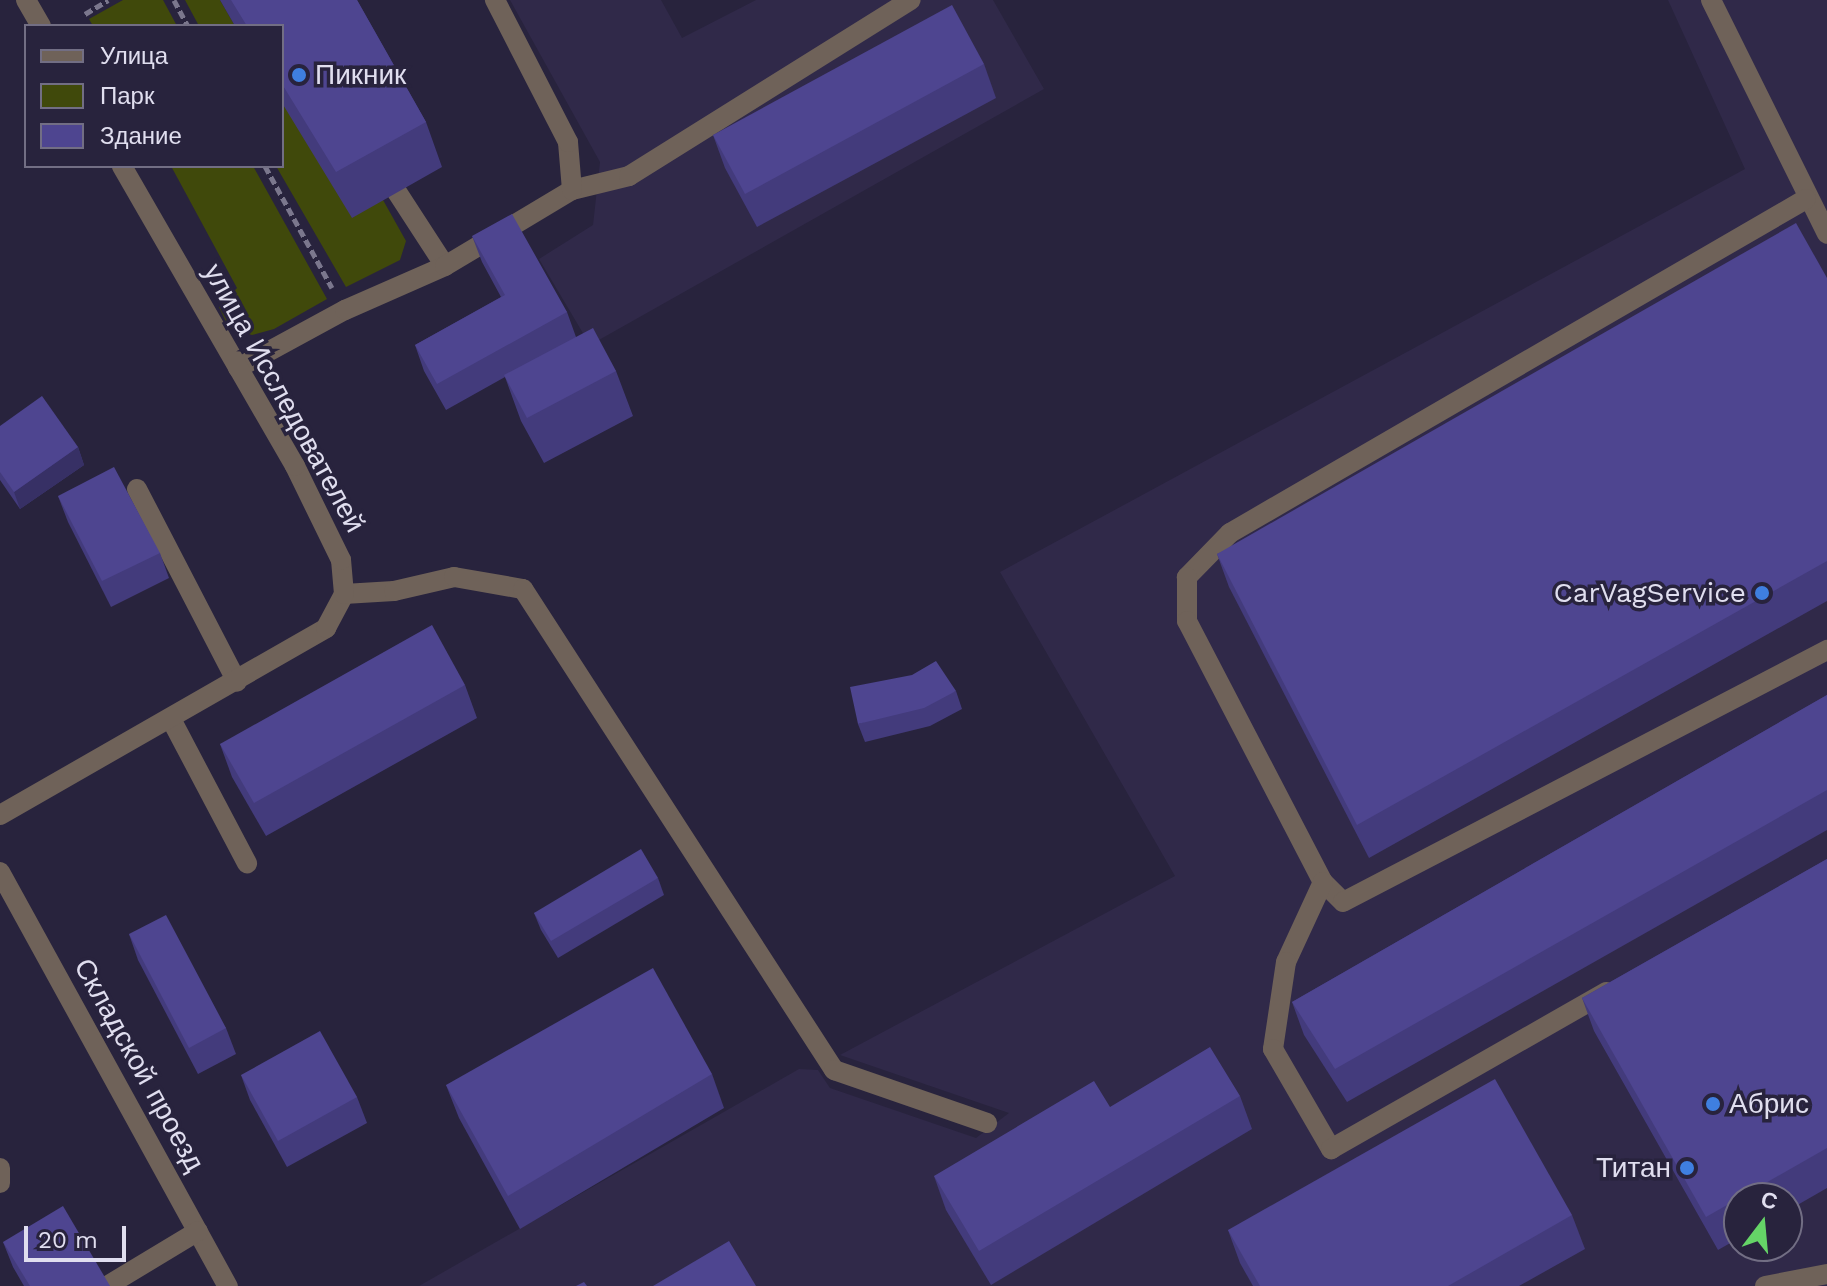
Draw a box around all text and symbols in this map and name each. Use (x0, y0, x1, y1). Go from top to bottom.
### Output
legend (24, 24, 284, 168)
text: Улица (100, 42, 168, 70)
place label: Пикник (315, 58, 406, 92)
marker: Пикник (290, 66, 308, 84)
text: Парк (100, 82, 154, 110)
text: Здание (100, 122, 182, 150)
street label: улица Исследователей (196, 258, 372, 538)
place label: CarVagService (1553, 576, 1746, 610)
marker: CarVagService (1753, 584, 1771, 602)
street label: Складской проезд (67, 953, 211, 1177)
place label: Абрис (1729, 1087, 1809, 1121)
marker: Абрис (1704, 1095, 1722, 1113)
place label: Титан (1596, 1151, 1671, 1185)
marker: Титан (1678, 1159, 1696, 1177)
north arrow (1723, 1182, 1803, 1262)
text: С (1758, 1186, 1780, 1215)
scale bar (28, 1210, 130, 1260)
text: 20 m (38, 1226, 98, 1254)

